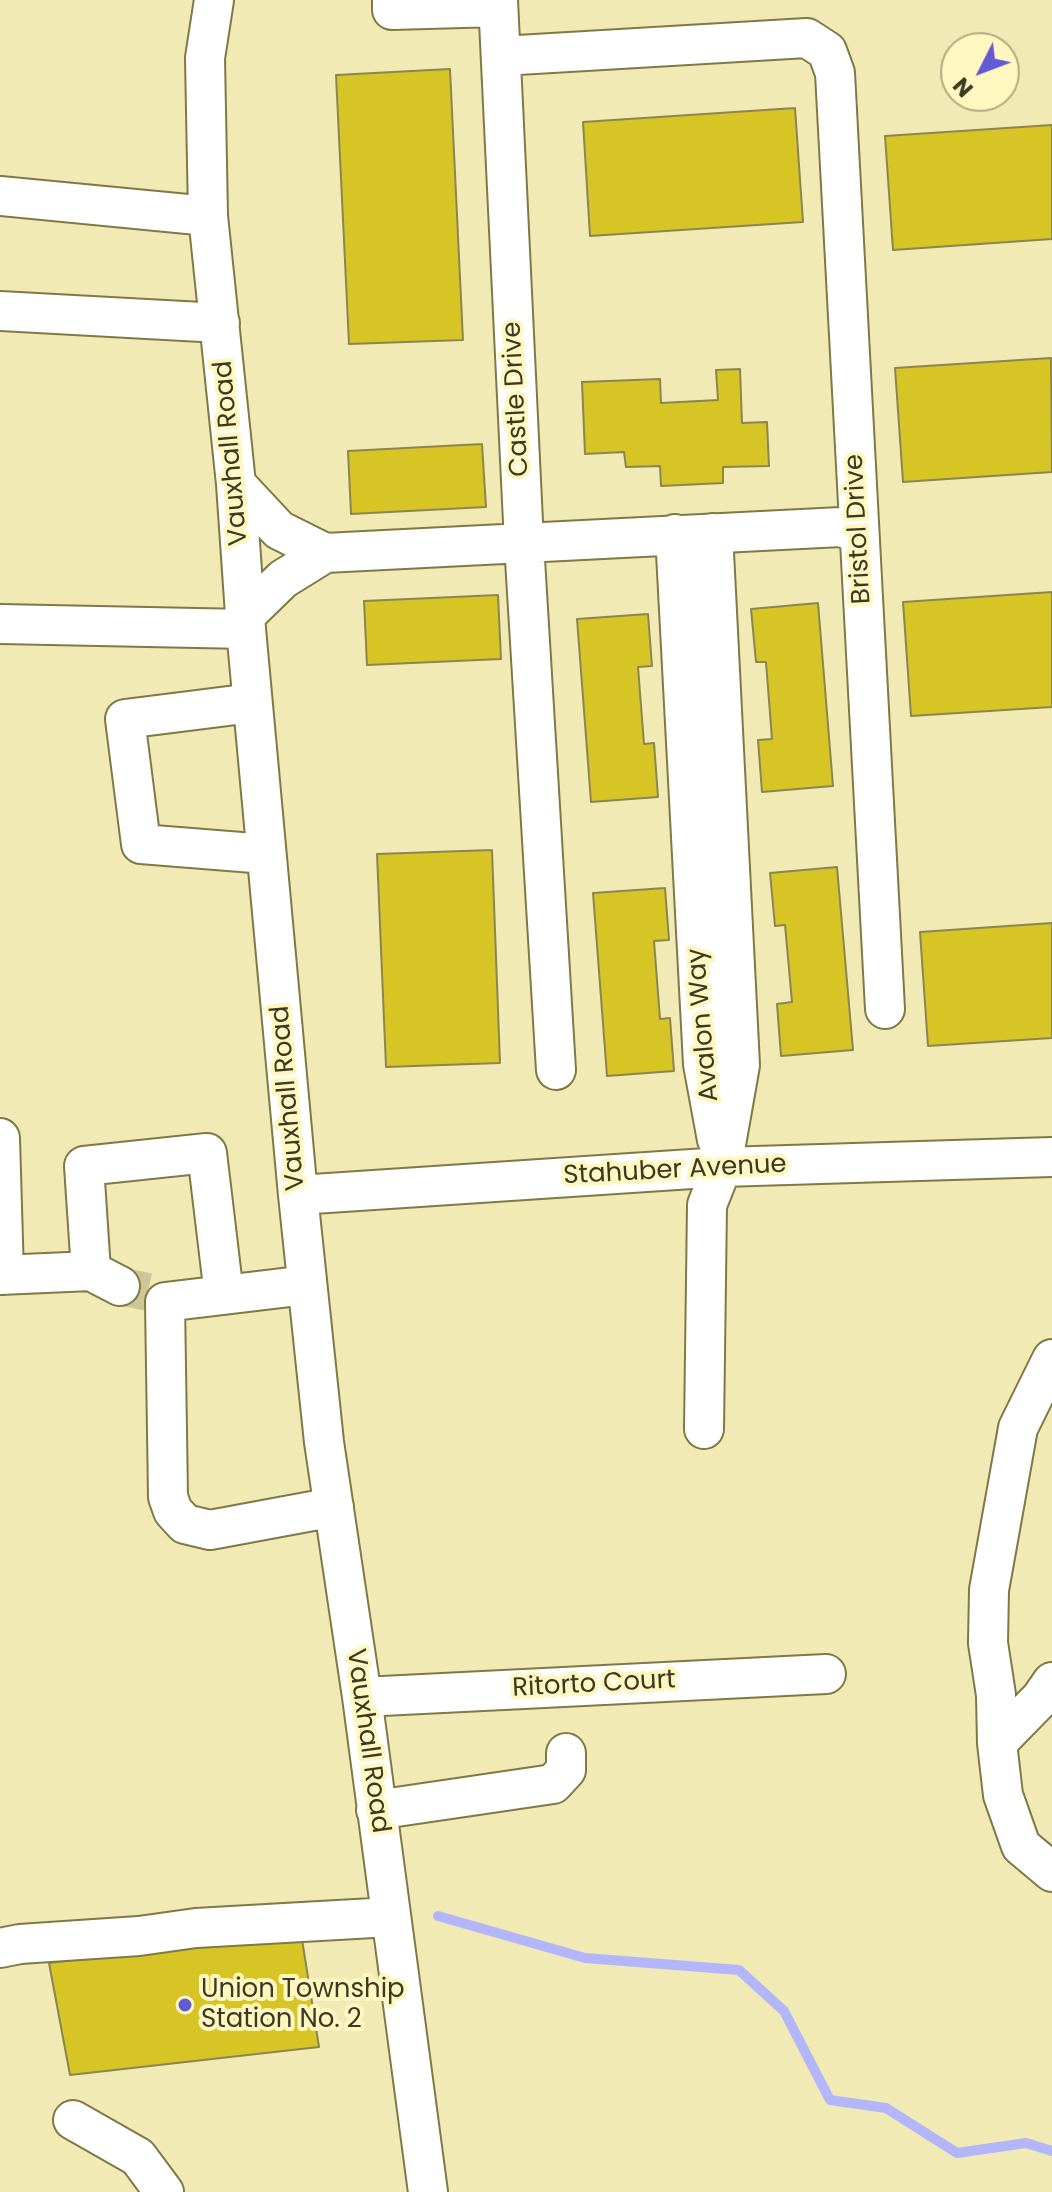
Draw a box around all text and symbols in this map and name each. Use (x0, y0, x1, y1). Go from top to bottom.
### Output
north arrow (940, 32, 1020, 112)
text: N (946, 71, 980, 104)
street label: Castle Drive (497, 321, 537, 477)
street label: Vauxhall Road (208, 359, 256, 547)
street label: Bristol Drive (839, 453, 879, 605)
street label: Avalon Way (682, 947, 726, 1103)
street label: Vauxhall Road (265, 1004, 313, 1192)
street label: Stahuber Avenue (563, 1150, 787, 1192)
street label: Vauxhall Road (339, 1647, 395, 1835)
street label: Ritorto Court (512, 1665, 676, 1705)
place label: Union Township Station No. 2 (201, 1974, 405, 2036)
marker: Union Township Station No. 2 (176, 1996, 194, 2014)

